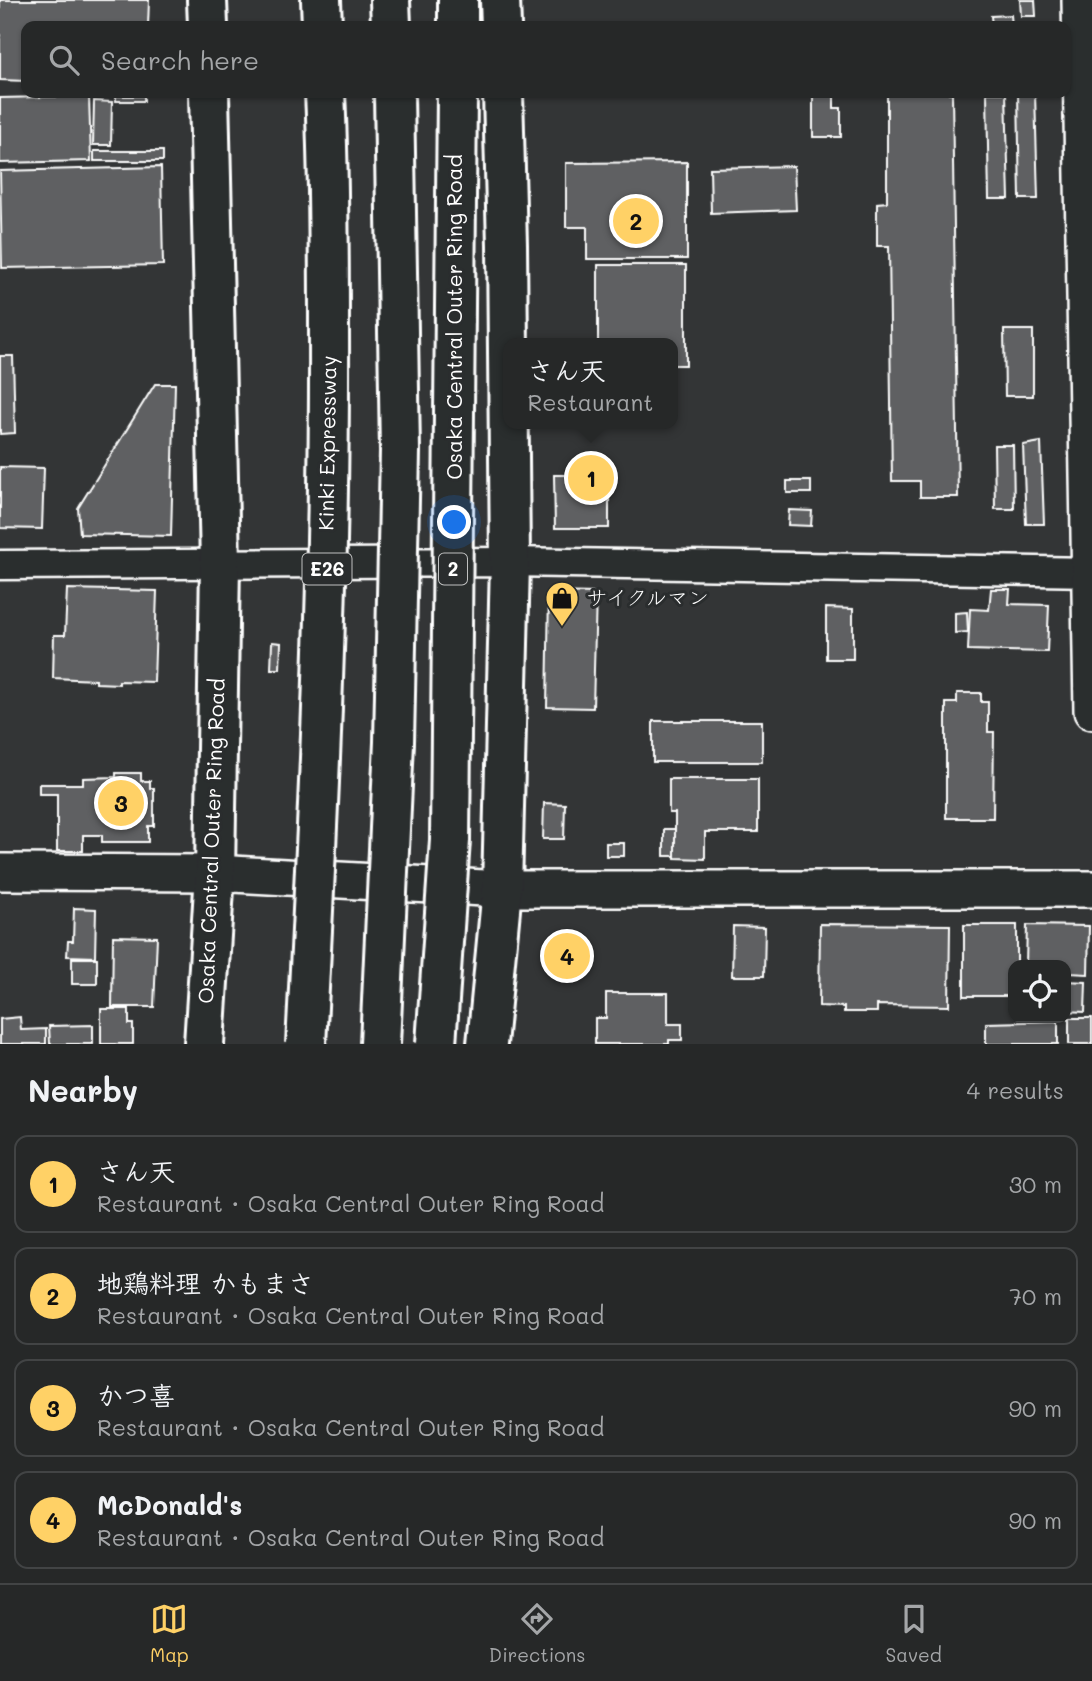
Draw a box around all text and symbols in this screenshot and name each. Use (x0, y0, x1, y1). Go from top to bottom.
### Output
search box (21, 21, 1071, 98)
icon: search (45, 41, 83, 79)
text: Search here (101, 43, 259, 77)
street label: Osaka Central Outer Ring Road (440, 154, 467, 480)
pin: 2 (613, 195, 659, 247)
popup (503, 338, 678, 429)
text: さん天 (528, 353, 606, 387)
street label: Kinki Expressway (311, 355, 342, 531)
text: Restaurant (528, 387, 653, 417)
pin: 1 (568, 452, 614, 504)
your location (437, 505, 471, 539)
road number: E26 (302, 554, 352, 584)
road number: 2 (439, 554, 467, 584)
shop icon: サイクルマン (543, 579, 581, 628)
place label: サイクルマン (586, 583, 709, 610)
street label: Osaka Central Outer Ring Road (191, 678, 230, 1004)
pin: 3 (98, 777, 144, 829)
pin: 4 (544, 930, 590, 982)
map controls (1008, 960, 1071, 1023)
button: locate (1008, 960, 1071, 1023)
text: Nearby (28, 1070, 138, 1110)
text: 4 results (967, 1075, 1064, 1105)
text: さん天 (97, 1154, 175, 1188)
text: 1 (48, 1169, 58, 1199)
text: 30 m (1009, 1169, 1062, 1199)
text: Restaurant · Osaka Central Outer Ring Road (97, 1188, 604, 1218)
text: 地鶏料理 かもまさ (97, 1266, 314, 1300)
text: 2 (47, 1281, 59, 1311)
text: 70 m (1009, 1281, 1062, 1311)
text: Restaurant · Osaka Central Outer Ring Road (97, 1300, 604, 1330)
text: かつ喜 (97, 1378, 175, 1412)
text: 3 (46, 1393, 60, 1423)
text: 90 m (1009, 1393, 1062, 1423)
text: Restaurant · Osaka Central Outer Ring Road (97, 1412, 604, 1442)
text: McDonald's (97, 1488, 242, 1522)
text: 4 (46, 1505, 60, 1535)
text: 90 m (1009, 1505, 1062, 1535)
text: Restaurant · Osaka Central Outer Ring Road (97, 1522, 604, 1552)
tab: Map (150, 1600, 189, 1667)
tab: Directions (489, 1600, 585, 1667)
tab: Saved (886, 1600, 942, 1667)

